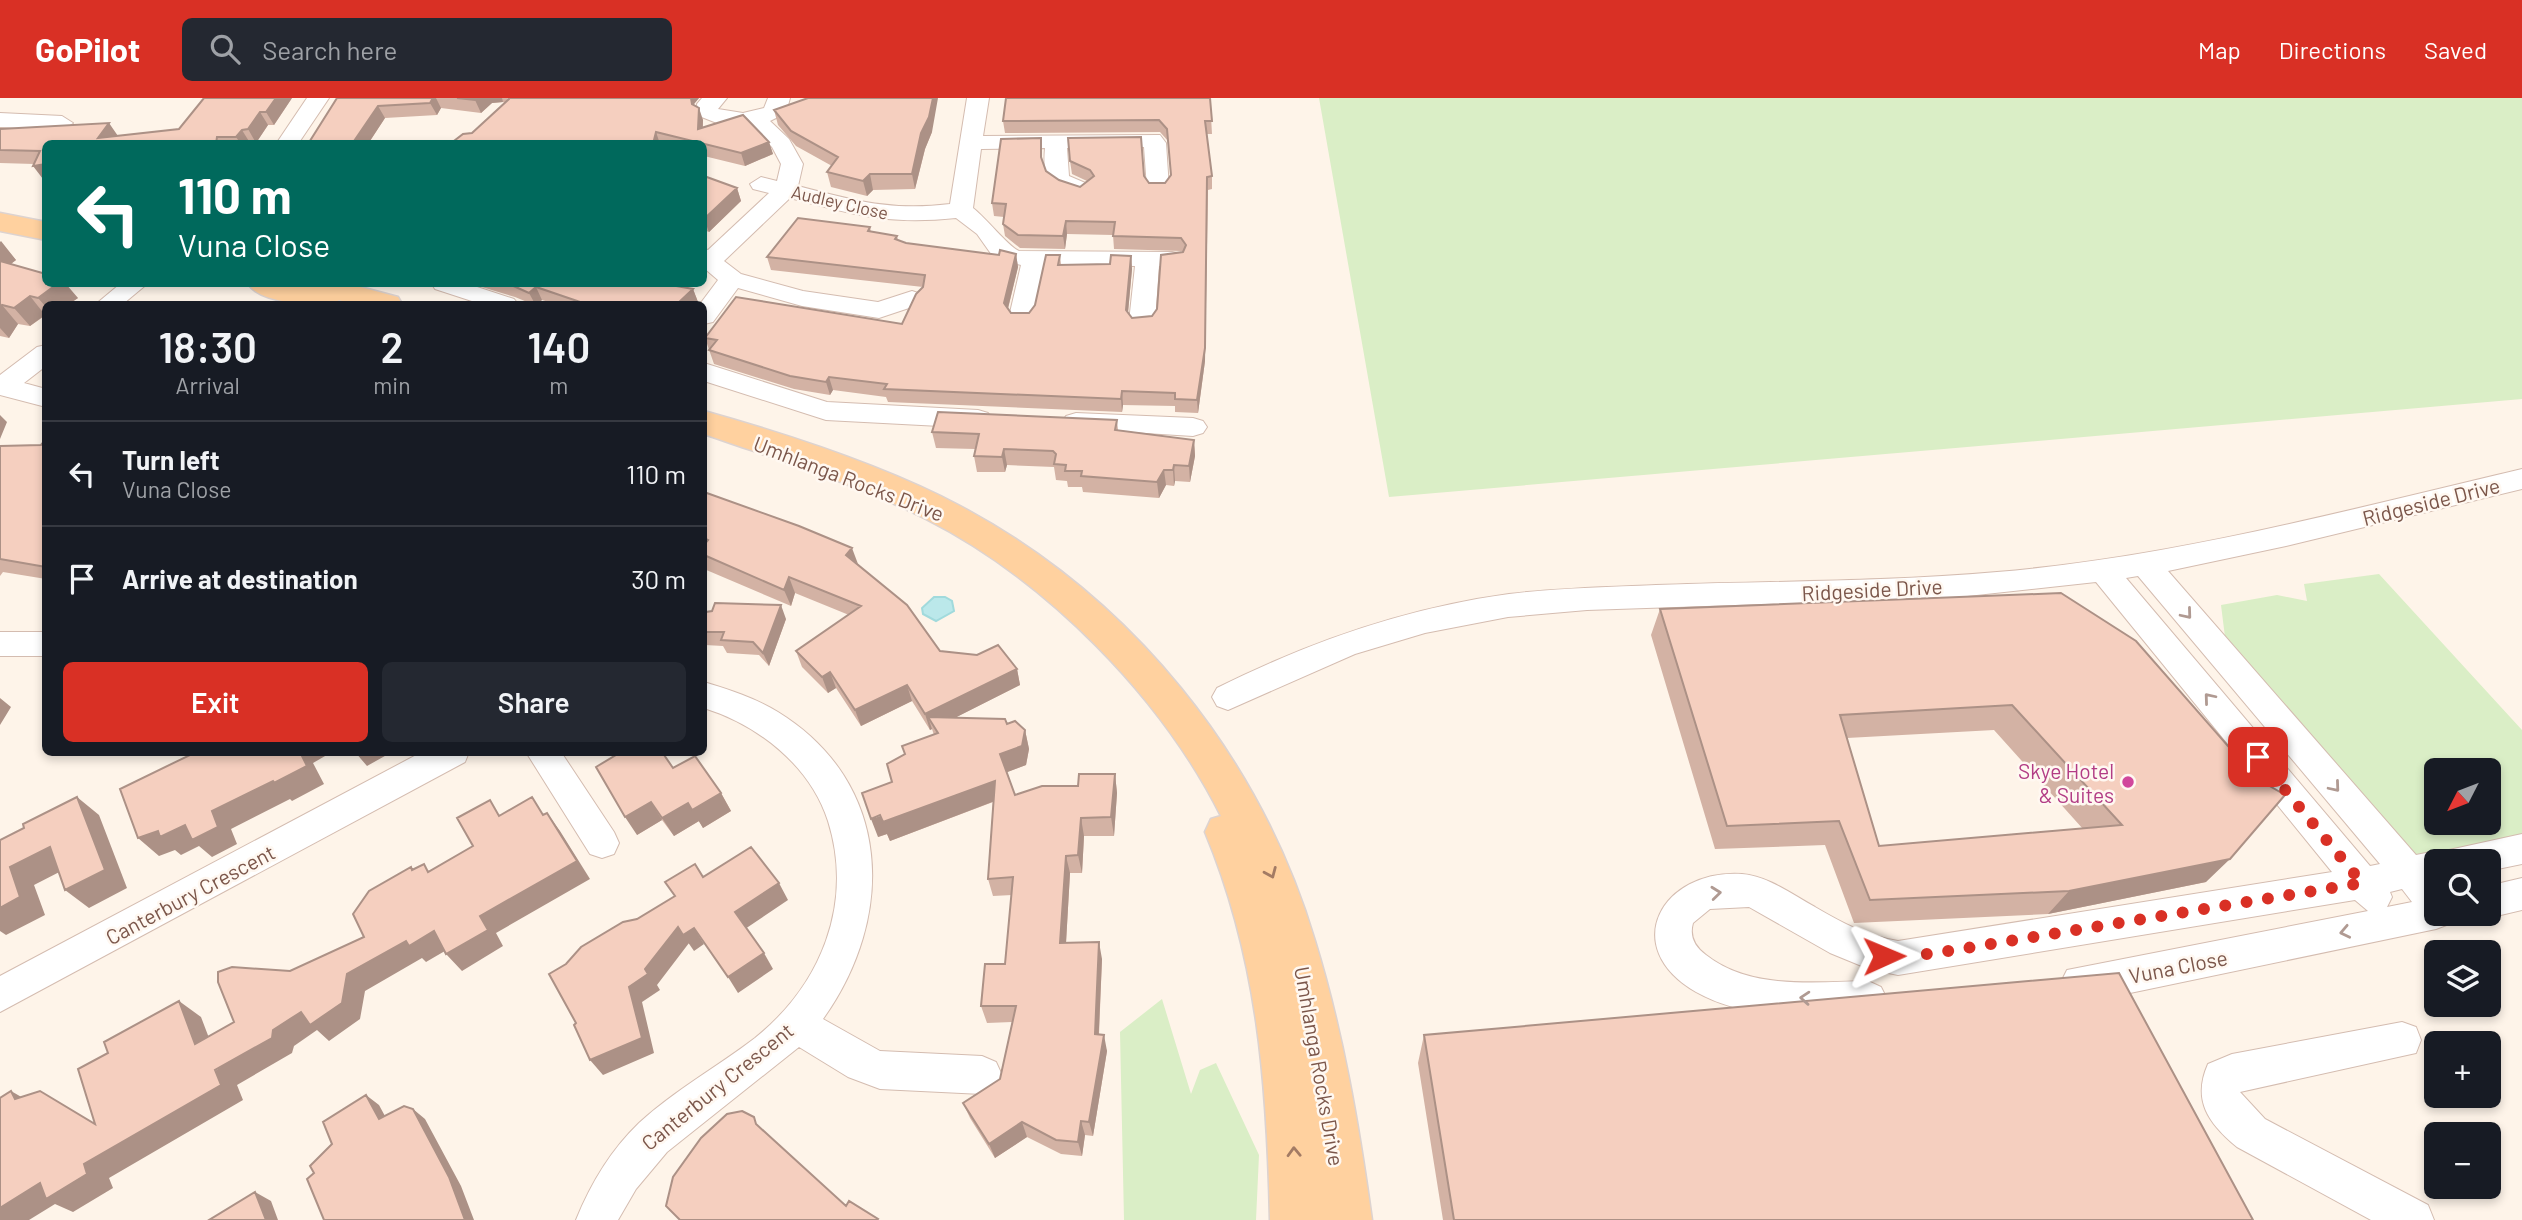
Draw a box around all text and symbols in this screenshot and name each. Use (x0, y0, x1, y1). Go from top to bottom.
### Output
search box (182, 18, 672, 81)
text: GoPilot (35, 29, 140, 69)
icon: search (206, 30, 244, 68)
text: Search here (262, 34, 397, 65)
text: Map (2198, 35, 2241, 64)
text: Directions (2279, 35, 2386, 64)
text: Saved (2424, 35, 2487, 64)
text: 110 m (178, 165, 292, 224)
icon: left (63, 168, 154, 259)
street label: Audley Close (789, 180, 891, 224)
text: Vuna Close (178, 225, 330, 263)
text: 18:30 (159, 321, 257, 371)
text: 2 (380, 321, 404, 371)
text: 140 (527, 321, 590, 371)
text: Arrival (176, 371, 240, 399)
text: min (373, 371, 411, 399)
text: m (549, 371, 568, 399)
street label: Umhlanga Rocks Drive (750, 430, 948, 526)
text: Turn left (122, 444, 220, 475)
icon: left (63, 455, 101, 493)
text: 110 m (626, 458, 686, 489)
street label: Ridgeside Drive (2360, 472, 2502, 530)
text: Vuna Close (122, 475, 232, 503)
icon: arrive (63, 560, 101, 598)
text: Arrive at destination (122, 563, 358, 594)
text: 30 m (631, 563, 686, 594)
street label: Ridgeside Drive (1801, 573, 1943, 605)
one-way arrow (2179, 606, 2191, 619)
button: Exit (63, 662, 368, 742)
button: Share (382, 662, 686, 742)
one-way arrow (2205, 694, 2218, 706)
pin (2228, 727, 2288, 787)
icon: arrive (2239, 738, 2277, 776)
place label: Skye Hotel & Suites (2018, 758, 2114, 807)
north arrow (2424, 758, 2501, 835)
map controls (2424, 758, 2501, 1199)
marker: Skye Hotel & Suites (2120, 774, 2136, 790)
one-way arrow (2327, 779, 2339, 792)
street label: Canterbury Crescent (101, 839, 279, 949)
button: search (2424, 849, 2501, 926)
one-way arrow (1263, 866, 1277, 879)
one-way arrow (1711, 886, 1722, 901)
position arrow (1847, 919, 1921, 993)
one-way arrow (2339, 923, 2351, 938)
button: layers (2424, 940, 2501, 1017)
street label: Vuna Close (2127, 944, 2229, 988)
street label: Umhlanga Rocks Drive (1290, 964, 1350, 1168)
one-way arrow (1799, 991, 1810, 1006)
street label: Canterbury Crescent (636, 1017, 798, 1155)
button: + (2424, 1031, 2501, 1108)
button: − (2424, 1122, 2501, 1199)
one-way arrow (1286, 1146, 1302, 1157)

